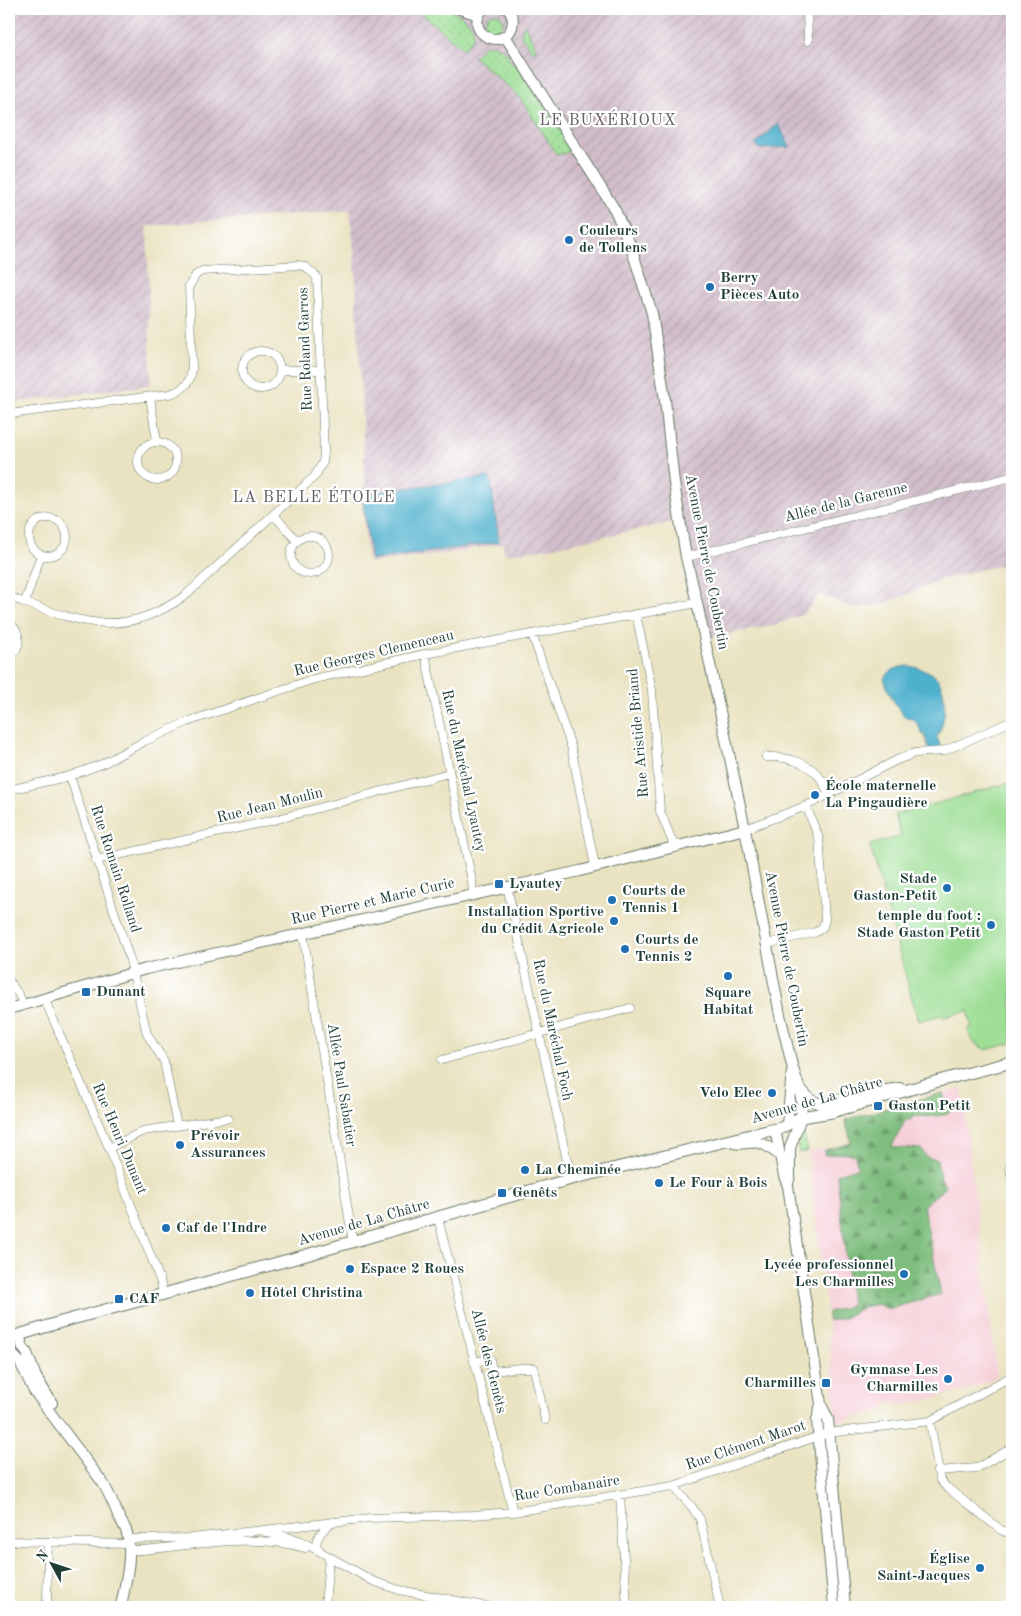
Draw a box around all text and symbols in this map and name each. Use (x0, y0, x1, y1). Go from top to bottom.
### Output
district label: LE BUXÉRIOUX (539, 109, 677, 129)
place label: Couleurs de Tollens (579, 224, 647, 256)
marker: Couleurs de Tollens (563, 234, 575, 246)
place label: Berry Pièces Auto (720, 271, 799, 303)
marker: Berry Pièces Auto (704, 281, 716, 293)
street label: Rue Roland Garros (296, 287, 316, 411)
street label: Avenue Pierre de Coubertin (682, 473, 730, 651)
street label: Allée de la Garenne (783, 480, 909, 526)
district label: LA BELLE ÉTOILE (232, 486, 396, 506)
street label: Rue Georges Clemenceau (293, 628, 455, 680)
street label: Rue Aristide Briand (626, 667, 652, 798)
street label: Rue du Maréchal Lyautey (438, 688, 488, 854)
place label: École maternelle La Pingaudière (825, 776, 936, 811)
street label: Rue Jean Moulin (215, 786, 325, 826)
marker: École maternelle La Pingaudière (809, 789, 821, 801)
street label: Rue Romain Rolland (87, 803, 143, 935)
street label: Avenue Pierre de Coubertin (762, 870, 810, 1048)
place label: Stade Gaston-Petit (853, 872, 938, 904)
street label: Rue Pierre et Marie Curie (290, 876, 456, 928)
place label: Lyautey (509, 877, 563, 892)
marker: Lyautey (493, 878, 505, 890)
marker: Stade Gaston-Petit (941, 882, 953, 894)
place label: Courts de Tennis 1 (622, 884, 685, 916)
marker: Courts de Tennis 1 (606, 894, 618, 906)
place label: Installation Sportive du Crédit Agricole (467, 905, 604, 937)
place label: temple du foot : Stade Gaston Petit (857, 909, 982, 941)
marker: Installation Sportive du Crédit Agricole (608, 915, 620, 927)
marker: temple du foot : Stade Gaston Petit (985, 919, 997, 931)
place label: Courts de Tennis 2 (635, 933, 698, 965)
marker: Courts de Tennis 2 (619, 943, 631, 955)
street label: Rue du Maréchal Foch (530, 958, 574, 1102)
marker: Square Habitat (722, 970, 734, 982)
place label: Dunant (96, 985, 146, 1000)
marker: Dunant (80, 986, 92, 998)
place label: Square Habitat (703, 986, 754, 1018)
street label: Allée Paul Sabatier (324, 1022, 358, 1148)
street label: Avenue de La Châtre (749, 1075, 885, 1127)
street label: Rue Henri Dunant (89, 1081, 149, 1197)
place label: Velo Elec (699, 1086, 762, 1101)
marker: Velo Elec (766, 1087, 778, 1099)
place label: Gaston Petit (888, 1099, 971, 1114)
marker: Gaston Petit (872, 1100, 884, 1112)
place label: Prévoir Assurances (190, 1129, 265, 1161)
marker: Prévoir Assurances (174, 1139, 186, 1151)
place label: La Cheminée (535, 1163, 621, 1178)
marker: La Cheminée (519, 1164, 531, 1176)
place label: Le Four à Bois (669, 1176, 767, 1191)
marker: Le Four à Bois (653, 1177, 665, 1189)
place label: Genêts (512, 1186, 557, 1201)
marker: Genêts (496, 1187, 508, 1199)
street label: Avenue de La Châtre (296, 1197, 432, 1249)
place label: Caf de l'Indre (176, 1221, 267, 1236)
marker: Caf de l'Indre (160, 1222, 172, 1234)
place label: Lycée professionnel Les Charmilles (764, 1258, 894, 1290)
place label: Espace 2 Roues (360, 1262, 464, 1277)
marker: Espace 2 Roues (344, 1263, 356, 1275)
marker: Lycée professionnel Les Charmilles (898, 1268, 910, 1280)
place label: Hôtel Christina (260, 1286, 363, 1301)
marker: Hôtel Christina (244, 1287, 256, 1299)
place label: CAF (129, 1292, 159, 1307)
marker: CAF (113, 1293, 125, 1305)
street label: Allée des Genêts (468, 1307, 508, 1415)
place label: Gymnase Les Charmilles (850, 1363, 938, 1395)
marker: Gymnase Les Charmilles (942, 1373, 954, 1385)
place label: Charmilles (744, 1376, 816, 1391)
marker: Charmilles (820, 1377, 832, 1389)
street label: Rue Clément Marot (684, 1418, 808, 1474)
street label: Rue Combanaire (513, 1473, 621, 1505)
north arrow (28, 1538, 78, 1588)
text: N (34, 1547, 52, 1565)
place label: Église Saint-Jacques (877, 1549, 970, 1584)
marker: Église Saint-Jacques (974, 1562, 986, 1574)

